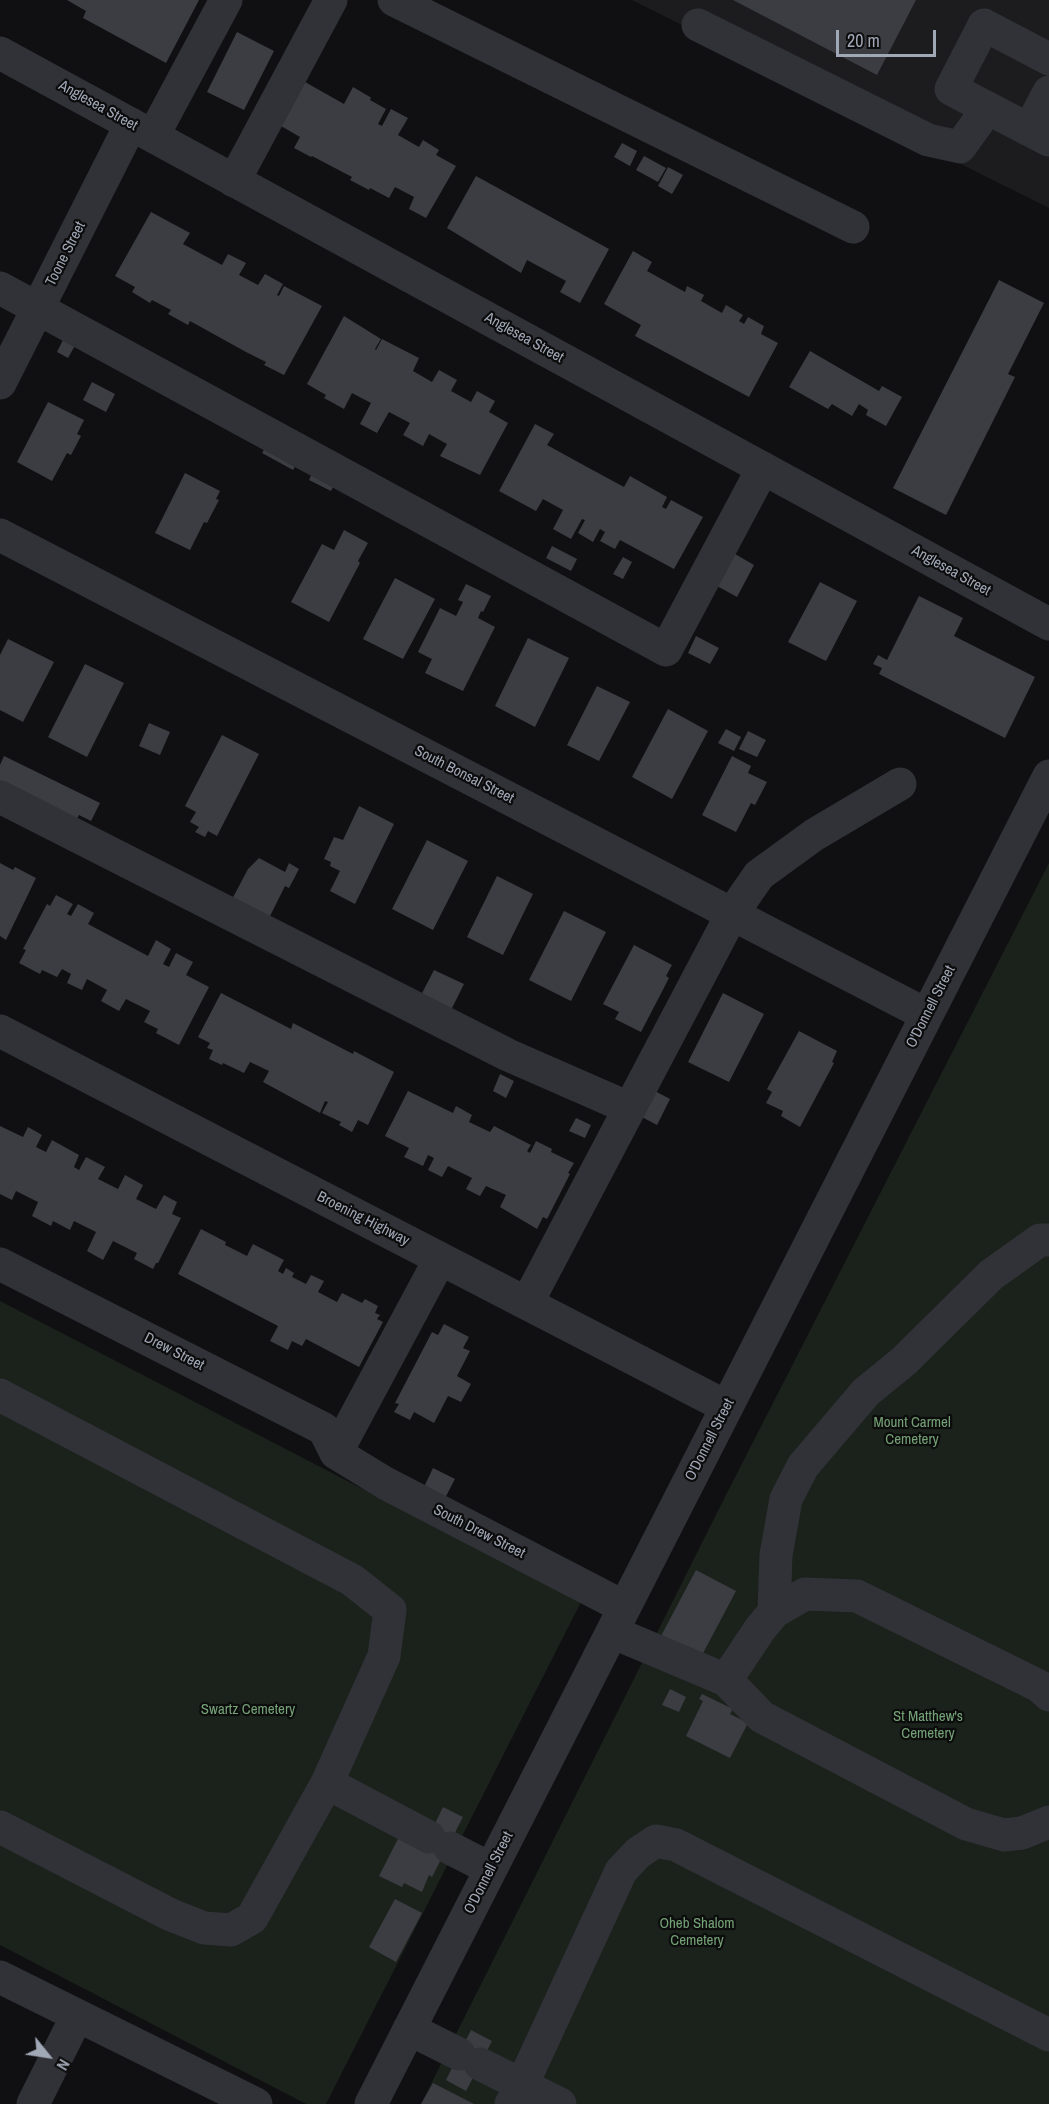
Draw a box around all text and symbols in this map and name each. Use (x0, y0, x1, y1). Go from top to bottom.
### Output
scale bar (839, 18, 940, 56)
text: 20 m (847, 28, 880, 53)
street label: Anglesea Street (55, 77, 141, 135)
street label: Toone Street (42, 219, 90, 289)
street label: Anglesea Street (481, 309, 567, 367)
street label: Anglesea Street (908, 542, 994, 600)
street label: South Bonsal Street (411, 742, 517, 808)
street label: O'Donnell Street (903, 963, 959, 1051)
street label: Broening Highway (314, 1188, 412, 1250)
street label: Drew Street (141, 1329, 207, 1375)
street label: O'Donnell Street (682, 1396, 738, 1484)
park label: Mount Carmel Cemetery (873, 1414, 951, 1449)
street label: South Drew Street (430, 1501, 528, 1563)
park label: Swartz Cemetery (201, 1701, 295, 1719)
park label: St Matthew's Cemetery (893, 1708, 963, 1743)
street label: O'Donnell Street (461, 1829, 517, 1917)
park label: Oheb Shalom Cemetery (659, 1915, 735, 1950)
north arrow (18, 2026, 78, 2086)
text: N (52, 2055, 75, 2075)

